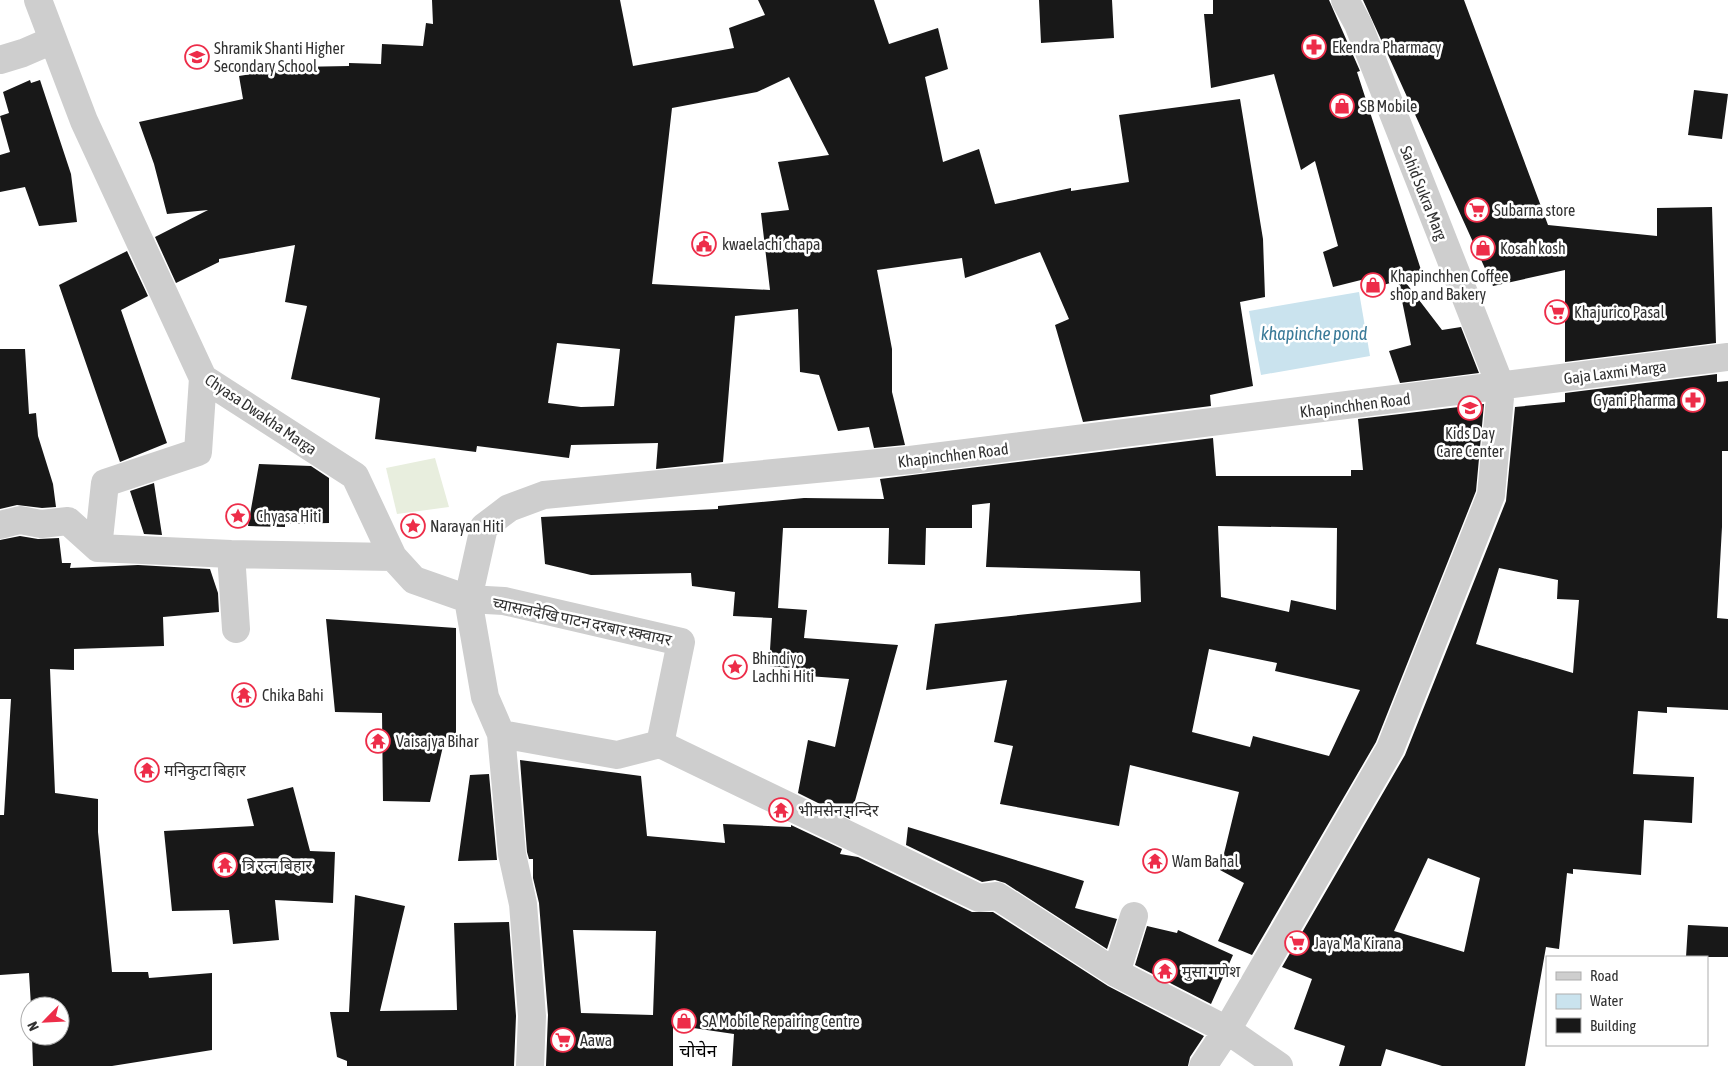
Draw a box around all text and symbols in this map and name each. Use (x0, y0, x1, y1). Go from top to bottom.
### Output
pharmacy icon: Ekendra Pharmacy (1301, 34, 1327, 60)
place label: Ekendra Pharmacy (1332, 38, 1442, 57)
place label: Shramik Shanti Higher Secondary School (214, 39, 345, 76)
school or university icon: Shramik Shanti Higher Secondary School (184, 44, 210, 70)
shop icon: SB Mobile (1329, 93, 1355, 119)
place label: SB Mobile (1360, 97, 1417, 115)
street label: Sahid Sukra Marg (1396, 143, 1451, 243)
supermarket icon: Subarna store (1464, 197, 1490, 223)
place label: Subarna store (1494, 201, 1575, 219)
public building icon: kwaelachi chapa (691, 231, 717, 257)
place label: kwaelachi chapa (722, 235, 821, 254)
shop icon: Kosah kosh (1470, 235, 1496, 261)
place label: Kosah kosh (1500, 239, 1566, 257)
place label: Khapinchhen Coffee shop and Bakery (1390, 267, 1509, 304)
shop icon: Khapinchhen Coffee shop and Bakery (1360, 272, 1386, 298)
supermarket icon: Khajurico Pasal (1544, 299, 1570, 325)
place label: Khajurico Pasal (1574, 303, 1666, 322)
water label: khapinche pond (1261, 323, 1368, 344)
street label: Gaja Laxmi Marga (1563, 357, 1667, 388)
street label: Chyasa Dwakha Marga (201, 370, 320, 459)
pharmacy icon: Gyani Pharma (1680, 387, 1706, 413)
street label: Khapinchhen Road (1299, 389, 1411, 422)
place label: Gyani Pharma (1593, 391, 1676, 410)
school or university icon: Kids Day Care Center (1457, 395, 1483, 421)
place label: Kids Day Care Center (1436, 424, 1504, 460)
street label: Khapinchhen Road (897, 439, 1009, 472)
place icon: Chyasa Hiti (225, 503, 251, 529)
place label: Chyasa Hiti (256, 507, 321, 526)
place icon: Narayan Hiti (400, 513, 426, 539)
place label: Narayan Hiti (430, 517, 504, 536)
street label: च्यासलदेखि पाटन दरबार स्क्वायर (491, 593, 674, 649)
place label: Bhindiyo Lachhi Hiti (752, 649, 814, 685)
place icon: Bhindiyo Lachhi Hiti (722, 654, 748, 680)
temple icon: Chika Bahi (231, 682, 257, 708)
place label: Chika Bahi (262, 686, 324, 704)
temple icon: Vaisajya Bihar (365, 728, 391, 754)
place label: Vaisajya Bihar (396, 732, 479, 751)
temple icon: मनिकुटा बिहार (134, 757, 160, 783)
place label: मनिकुटा बिहार (164, 761, 246, 781)
temple icon: भीमसेन मन्दिर (768, 797, 794, 823)
place label: भीमसेन मन्दिर (798, 801, 879, 819)
temple icon: Wam Bahal (1142, 848, 1168, 874)
temple icon: त्रि रत्न बिहार (212, 852, 238, 878)
place label: Wam Bahal (1172, 852, 1239, 870)
place label: त्रि रत्न बिहार (242, 856, 313, 874)
supermarket icon: Jaya Ma Kirana (1284, 930, 1310, 956)
place label: Jaya Ma Kirana (1314, 934, 1402, 953)
legend (1546, 956, 1708, 1046)
temple icon: मुसा गणेश (1152, 958, 1178, 984)
place label: मुसा गणेश (1182, 962, 1241, 982)
text: Road (1590, 967, 1619, 984)
text: Water (1590, 992, 1623, 1009)
north arrow (20, 996, 70, 1046)
shop icon: SA Mobile Repairing Centre (671, 1008, 697, 1034)
place label: SA Mobile Repairing Centre (702, 1012, 860, 1031)
text: Building (1590, 1017, 1636, 1034)
text: N (24, 1019, 42, 1033)
supermarket icon: Aawa (550, 1027, 576, 1053)
place label: Aawa (580, 1031, 612, 1049)
district label: चोचेन (679, 1040, 718, 1061)

